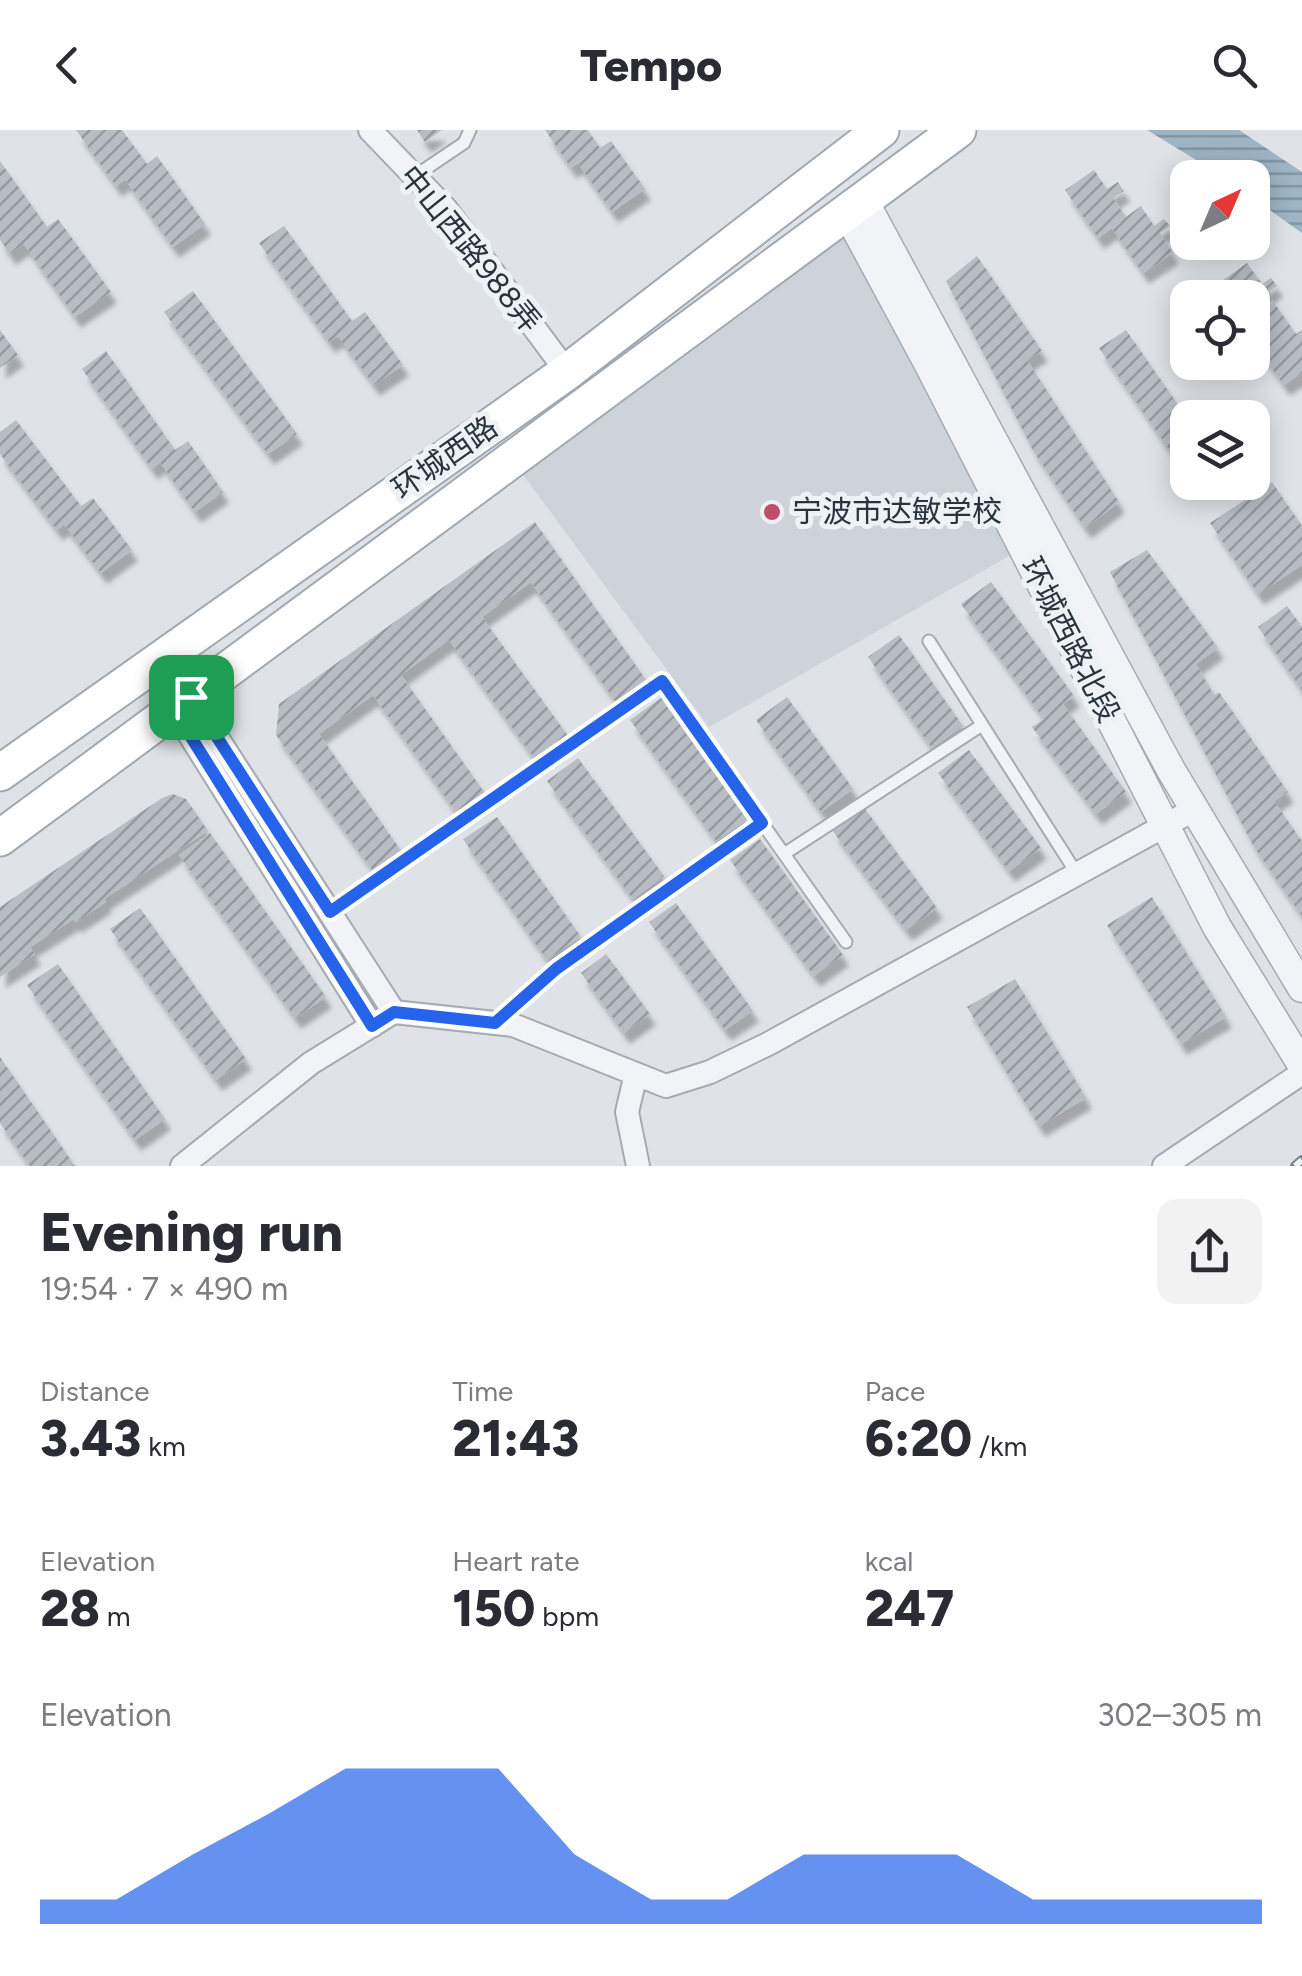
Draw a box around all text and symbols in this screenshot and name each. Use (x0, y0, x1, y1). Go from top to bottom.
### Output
icon: back (40, 38, 95, 93)
text: Tempo (580, 38, 722, 92)
icon: search (1207, 38, 1262, 93)
street label: 中山西路988弄 (392, 158, 549, 340)
north arrow (1170, 160, 1270, 260)
map controls (1170, 160, 1270, 500)
button: locate (1170, 280, 1270, 380)
button: layers (1170, 400, 1270, 500)
street label: 环城西路 (385, 408, 504, 507)
place label: 宁波市达敏学校 (792, 493, 1002, 530)
marker: 宁波市达敏学校 (761, 501, 783, 523)
street label: 环城西路北段 (1013, 551, 1128, 728)
pin (149, 655, 234, 740)
icon: arrive (164, 670, 219, 725)
text: Evening run (40, 1199, 343, 1265)
button: share (1157, 1199, 1262, 1304)
text: 19:54 · 7 × 490 m (40, 1270, 288, 1308)
text: Distance (40, 1374, 150, 1408)
text: Time (452, 1374, 513, 1408)
text: Pace (865, 1374, 925, 1408)
text: 3.43 (40, 1408, 141, 1469)
text: 21:43 (452, 1408, 579, 1469)
text: 6:20 (865, 1408, 972, 1469)
text: km (141, 1429, 186, 1463)
text: /km (972, 1429, 1027, 1463)
text: Elevation (40, 1544, 155, 1578)
text: Heart rate (452, 1544, 579, 1578)
text: kcal (865, 1544, 914, 1578)
text: 28 (40, 1578, 100, 1639)
text: 150 (452, 1578, 535, 1639)
text: 247 (865, 1578, 954, 1639)
text: m (100, 1599, 131, 1633)
text: bpm (535, 1599, 599, 1633)
text: Elevation (40, 1696, 172, 1734)
text: 302–305 m (1097, 1696, 1262, 1734)

